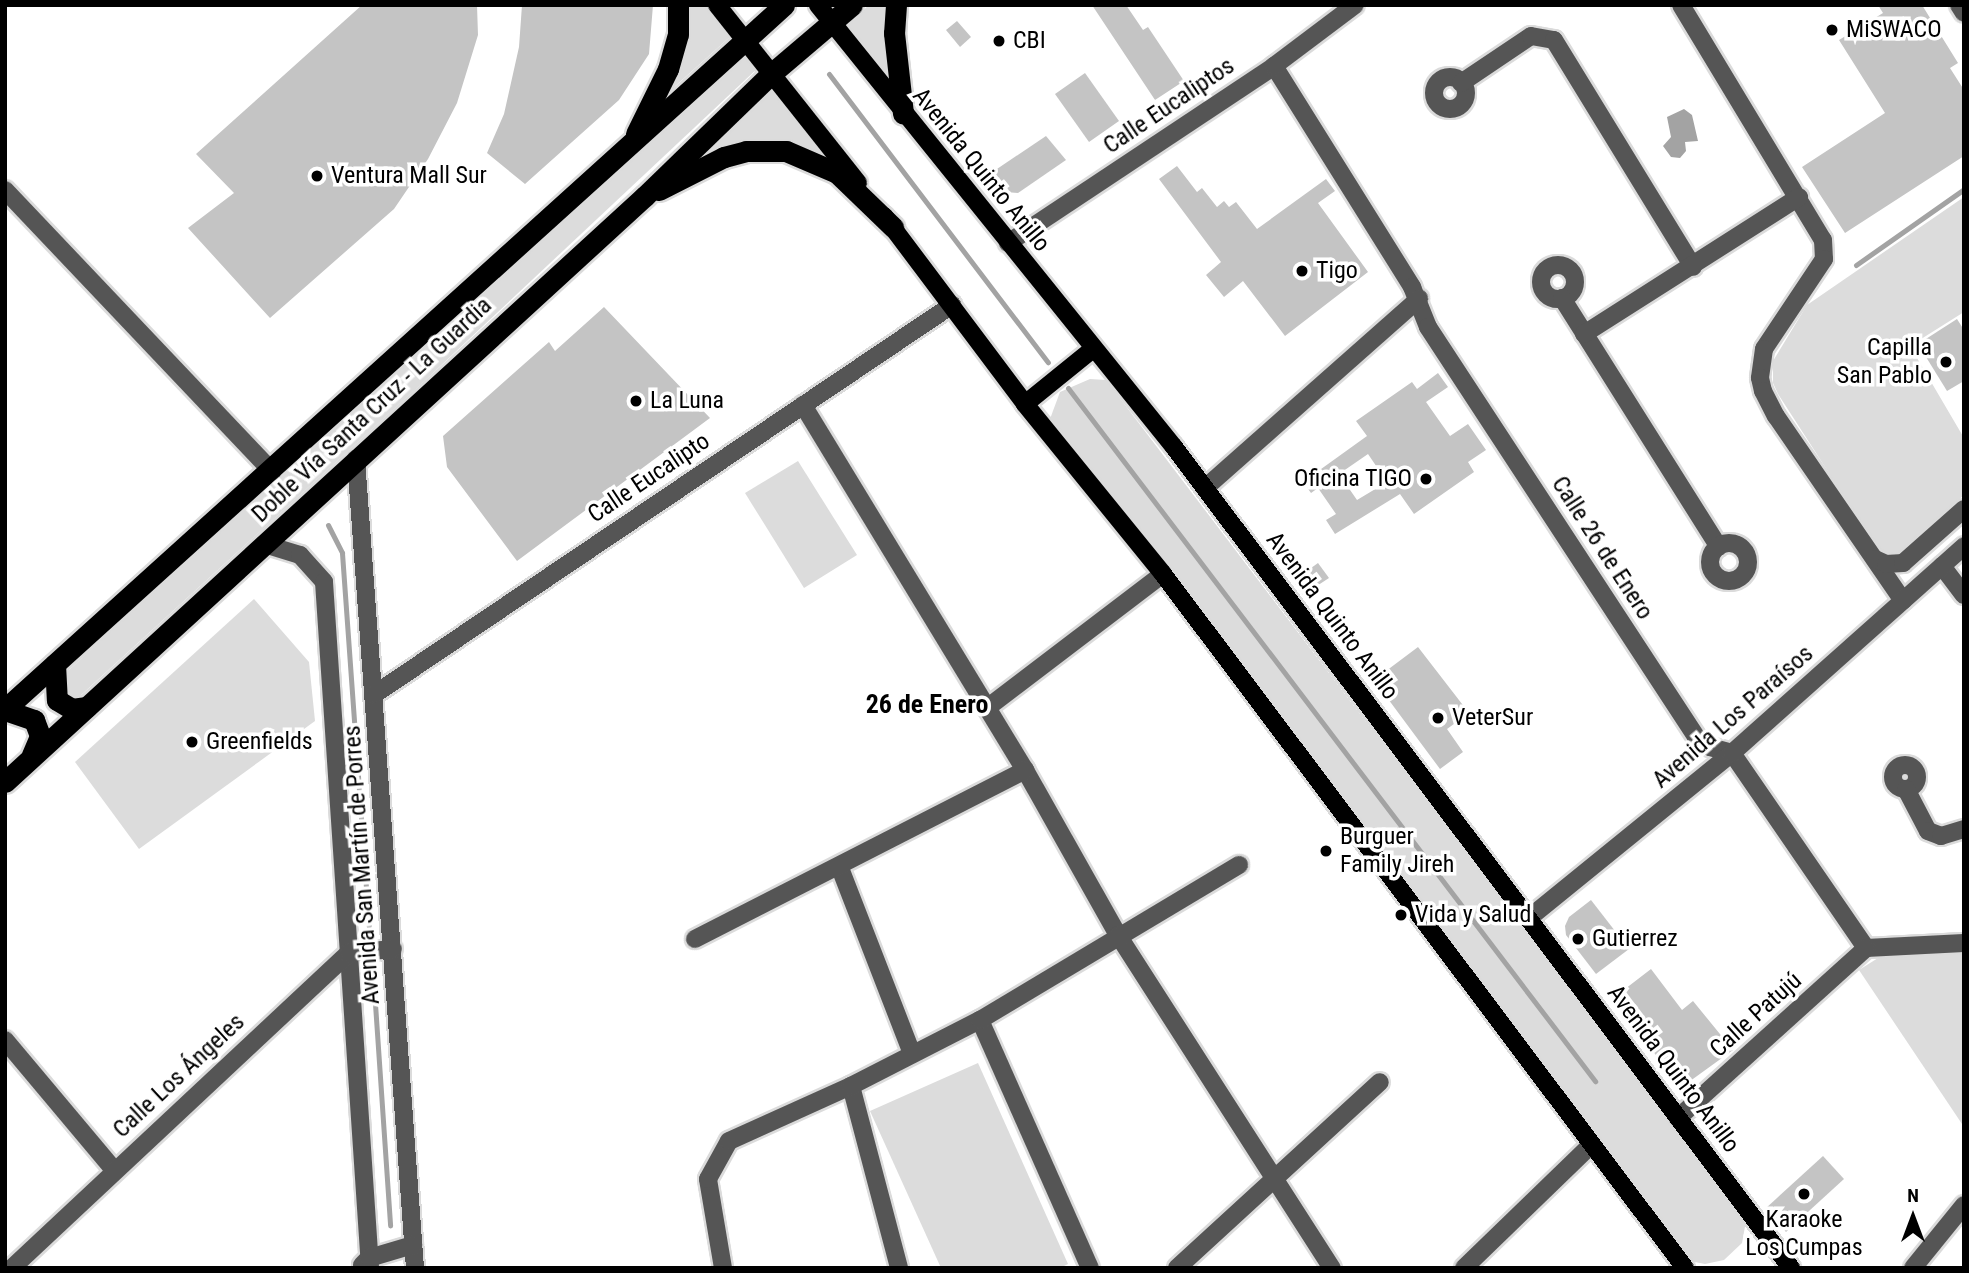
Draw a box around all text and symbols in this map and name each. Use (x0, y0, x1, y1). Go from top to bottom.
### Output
place label: MiSWACO (1846, 16, 1942, 44)
marker: MiSWACO (1824, 22, 1840, 38)
place label: CBI (1013, 27, 1046, 55)
marker: CBI (991, 33, 1007, 49)
street label: Calle Eucaliptos (1098, 52, 1240, 160)
street label: Avenida Quinto Anillo (906, 82, 1056, 258)
place label: Ventura Mall Sur (331, 162, 487, 190)
marker: Ventura Mall Sur (309, 168, 325, 184)
place label: Tigo (1316, 257, 1358, 285)
marker: Tigo (1294, 263, 1310, 279)
street label: Doble Vía Santa Cruz - La Guardia (246, 291, 498, 529)
place label: Capilla San Pablo (1837, 334, 1932, 390)
marker: Capilla San Pablo (1938, 354, 1954, 370)
place label: La Luna (650, 387, 724, 415)
marker: La Luna (628, 393, 644, 409)
street label: Calle Eucalipto (583, 427, 715, 529)
place label: Oficina TIGO (1293, 465, 1412, 493)
marker: Oficina TIGO (1418, 471, 1434, 487)
street label: Calle 26 de Enero (1545, 471, 1659, 625)
street label: Avenida Quinto Anillo (1260, 527, 1404, 705)
street label: Avenida Los Paraísos (1647, 639, 1819, 795)
district label: 26 de Enero (866, 689, 988, 721)
place label: VeterSur (1452, 704, 1533, 732)
marker: VeterSur (1430, 710, 1446, 726)
street label: Avenida San Martín de Porres (338, 725, 386, 1005)
place label: Greenfields (206, 728, 313, 756)
marker: Greenfields (184, 734, 200, 750)
place label: Burguer Family Jireh (1340, 823, 1454, 879)
marker: Burguer Family Jireh (1318, 843, 1334, 859)
place label: Vida y Salud (1415, 901, 1531, 929)
marker: Vida y Salud (1393, 907, 1409, 923)
place label: Gutierrez (1592, 925, 1678, 953)
marker: Gutierrez (1570, 931, 1586, 947)
street label: Calle Patujú (1704, 966, 1808, 1064)
street label: Avenida Quinto Anillo (1601, 980, 1745, 1158)
street label: Calle Los Ángeles (107, 1008, 251, 1144)
north arrow (1878, 1182, 1948, 1252)
text: N (1907, 1184, 1919, 1207)
marker: Karaoke Los Cumpas (1796, 1186, 1812, 1202)
place label: Karaoke Los Cumpas (1745, 1206, 1863, 1262)

